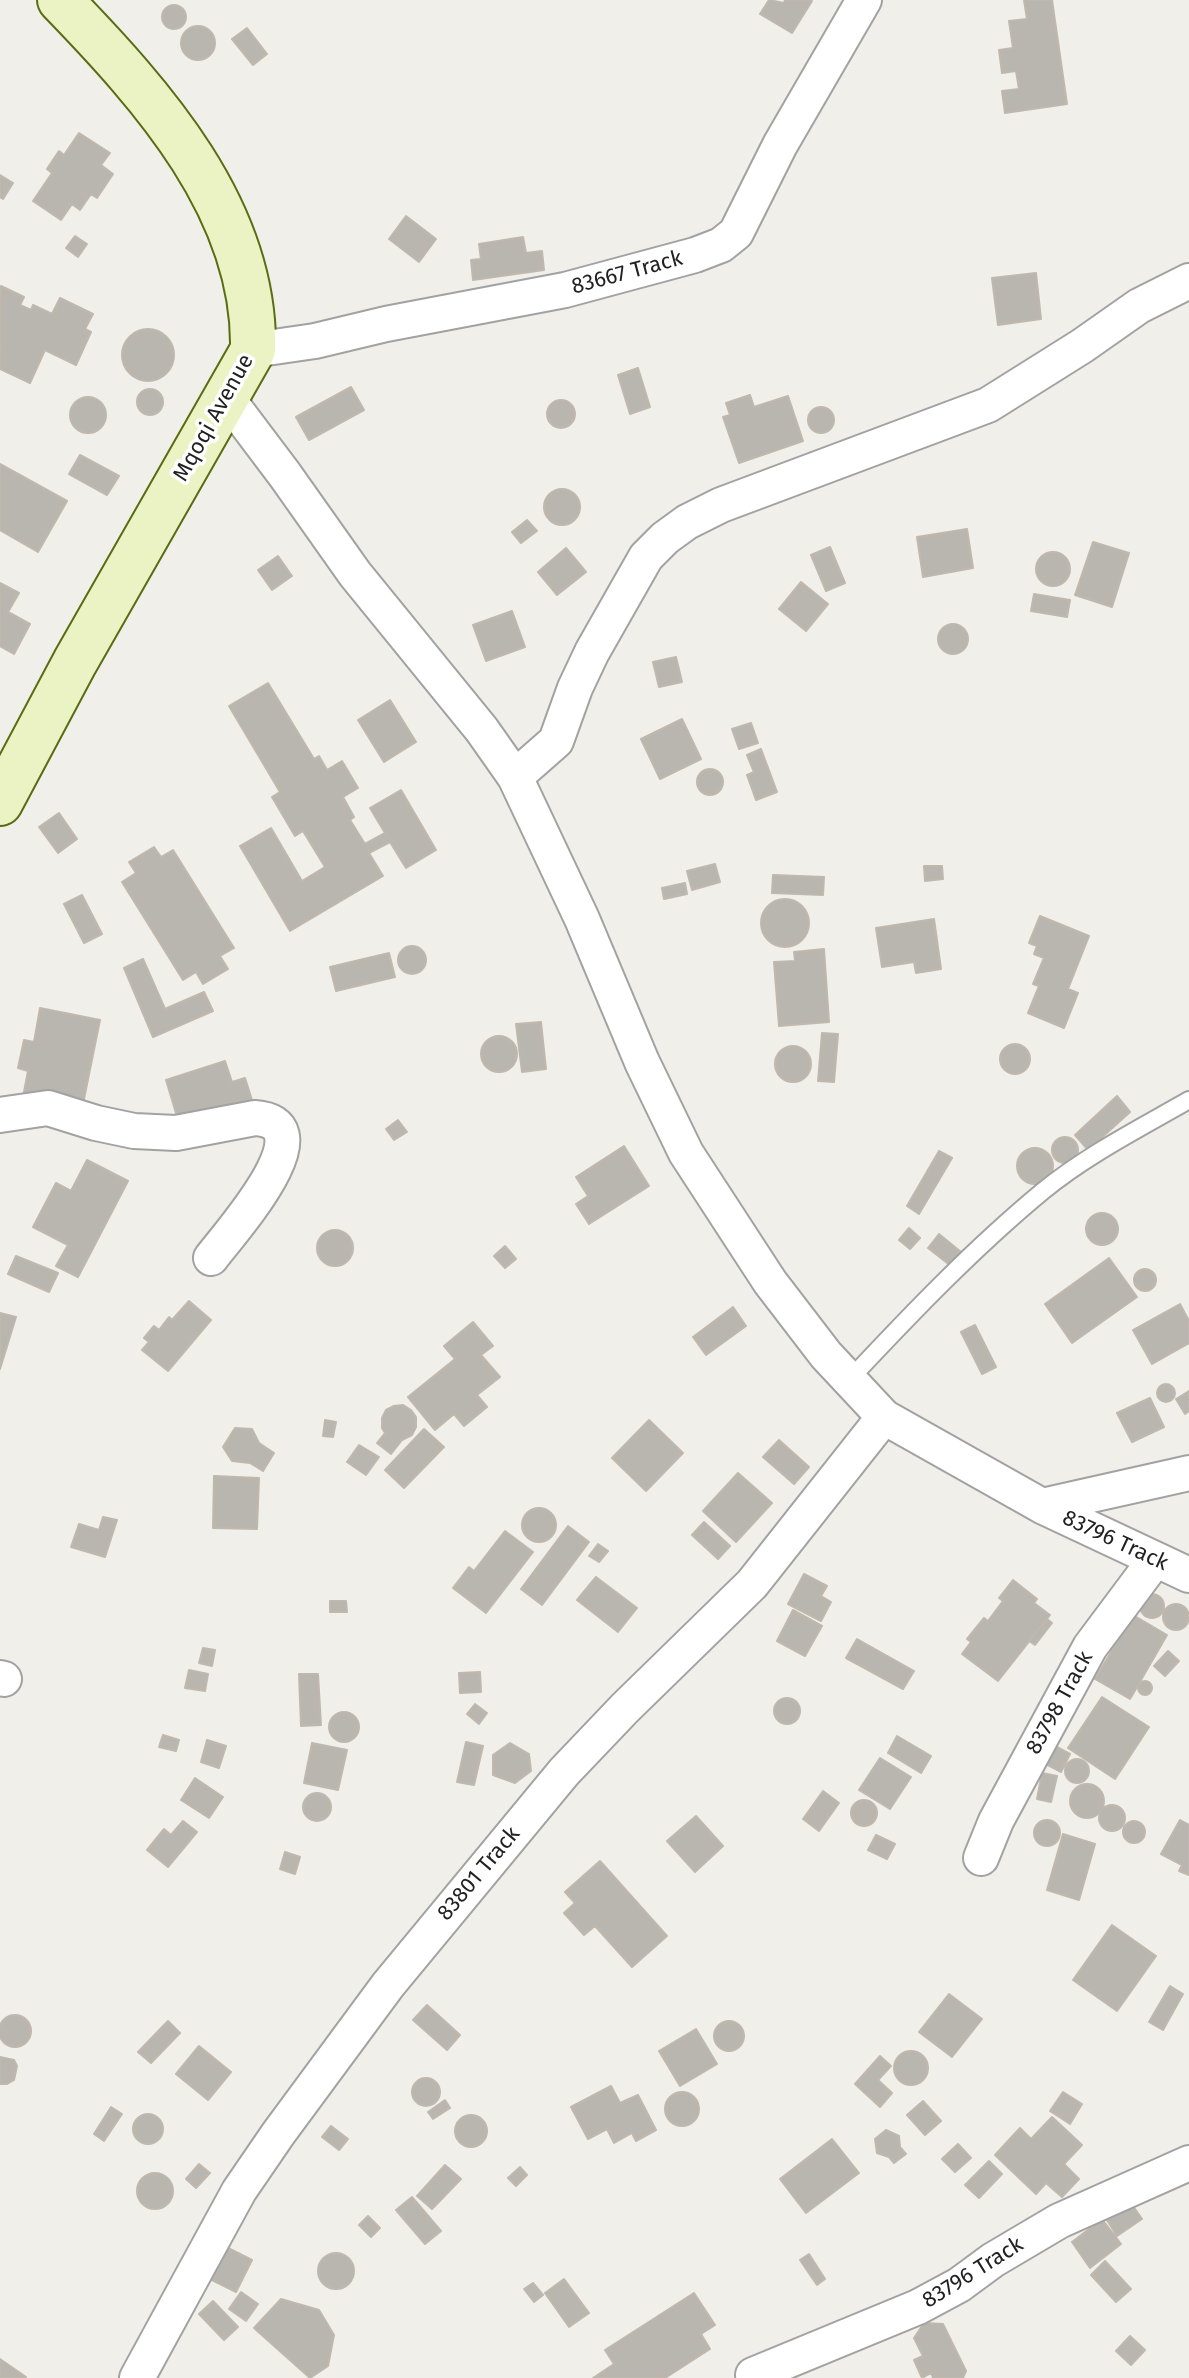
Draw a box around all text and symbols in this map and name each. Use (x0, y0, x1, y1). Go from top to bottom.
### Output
street label: 83667 Track (569, 246, 685, 300)
street label: Mqoqi Avenue (168, 350, 260, 486)
street label: 83796 Track (1058, 1505, 1172, 1577)
street label: 83798 Track (1021, 1647, 1099, 1759)
street label: 83801 Track (432, 1822, 526, 1926)
street label: 83796 Track (918, 2232, 1028, 2314)

